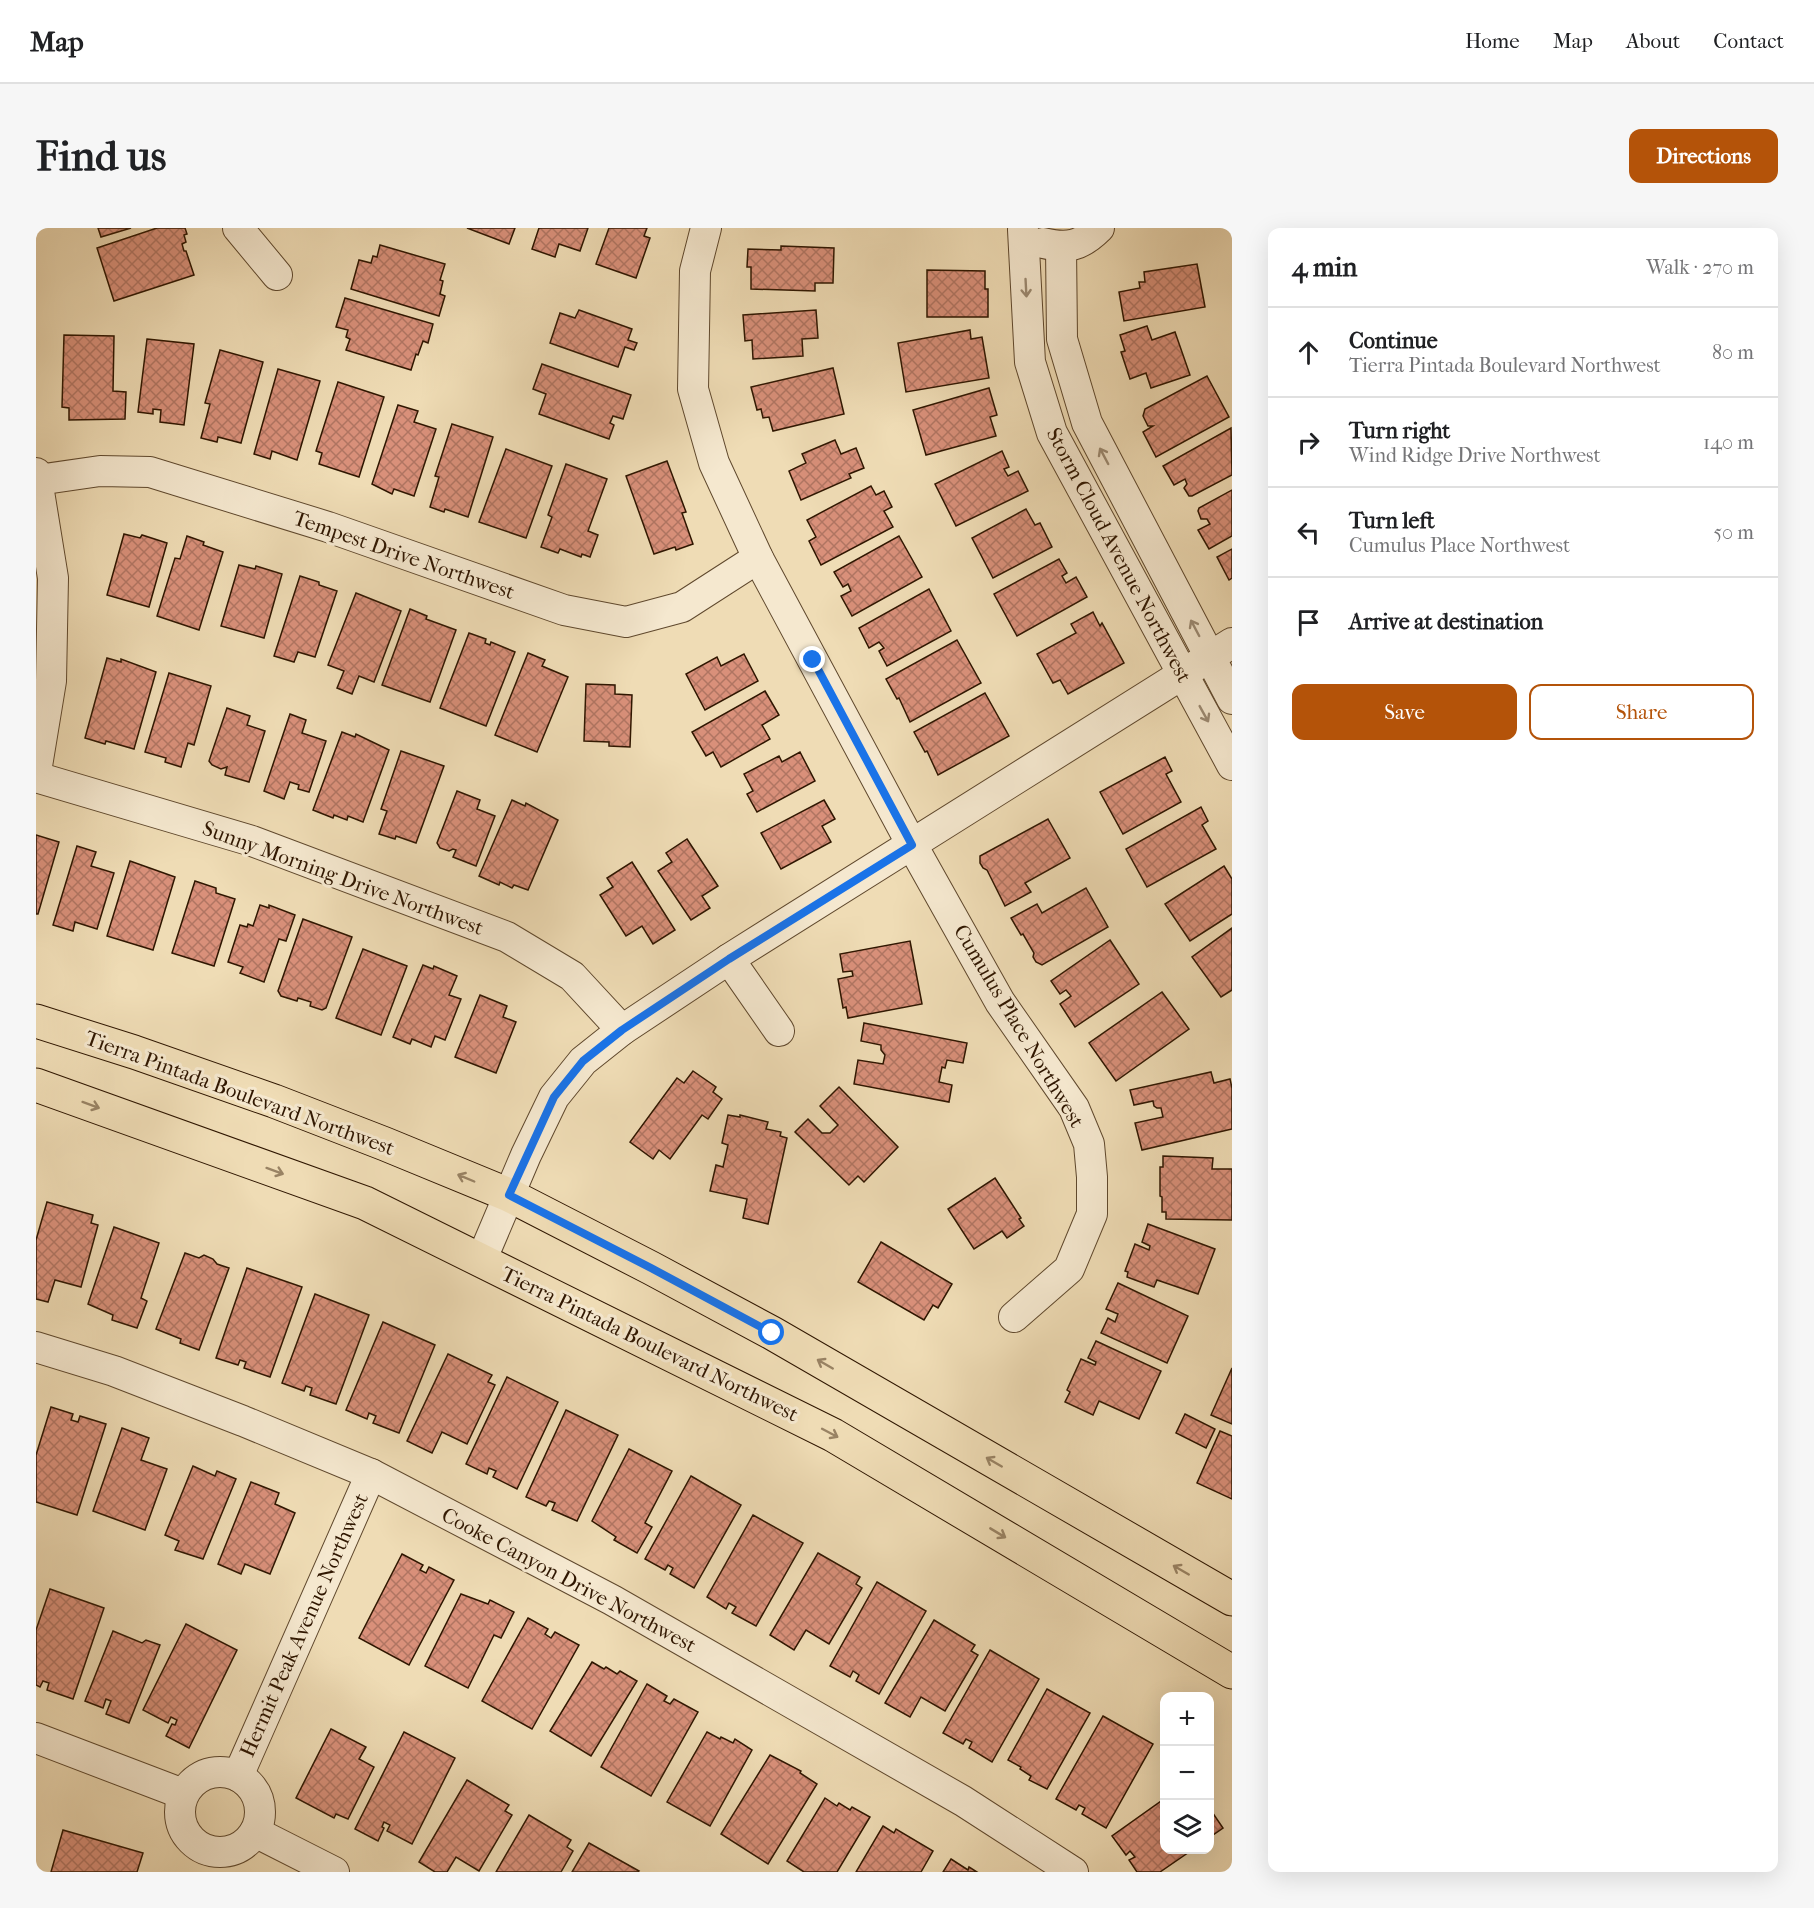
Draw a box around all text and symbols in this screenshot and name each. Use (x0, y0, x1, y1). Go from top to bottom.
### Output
text: Map (30, 25, 84, 58)
text: Home (1465, 29, 1520, 53)
text: Map (1553, 29, 1593, 53)
text: About (1626, 29, 1680, 53)
text: Contact (1713, 29, 1784, 53)
button: Directions (1629, 129, 1778, 183)
text: Find us (36, 132, 166, 181)
text: 4 min (1292, 252, 1357, 283)
text: Walk · 270 m (1646, 256, 1754, 279)
one-way arrow (1020, 278, 1031, 298)
text: Continue (1349, 328, 1438, 354)
icon: ahead (1292, 336, 1325, 369)
text: 80 m (1712, 341, 1754, 364)
text: Tierra Pintada Boulevard Northwest (1349, 354, 1661, 377)
text: Turn right (1349, 418, 1450, 444)
street label: Storm Cloud Avenue Northwest (1042, 424, 1197, 687)
icon: right (1292, 426, 1325, 459)
text: 140 m (1703, 431, 1754, 454)
text: Wind Ridge Drive Northwest (1349, 444, 1601, 467)
one-way arrow (1098, 448, 1110, 465)
street label: Tempest Drive Northwest (290, 506, 518, 604)
text: Turn left (1349, 508, 1435, 534)
icon: left (1292, 516, 1325, 549)
text: 50 m (1713, 521, 1754, 544)
text: Cumulus Place Northwest (1349, 534, 1570, 557)
icon: arrive (1292, 606, 1325, 639)
text: Arrive at destination (1349, 609, 1543, 635)
one-way arrow (1189, 620, 1200, 638)
route end (799, 646, 825, 672)
button: Save (1292, 684, 1517, 740)
button: Share (1529, 684, 1754, 740)
one-way arrow (1199, 705, 1210, 723)
street label: Sunny Morning Drive Northwest (199, 816, 487, 940)
street label: Cumulus Place Northwest (949, 920, 1089, 1132)
street label: Tierra Pintada Boulevard Northwest (82, 1026, 398, 1160)
one-way arrow (81, 1101, 100, 1112)
one-way arrow (265, 1166, 284, 1177)
one-way arrow (458, 1172, 476, 1183)
street label: Tierra Pintada Boulevard Northwest (498, 1261, 803, 1427)
route start (758, 1319, 784, 1345)
one-way arrow (817, 1358, 835, 1369)
one-way arrow (821, 1428, 839, 1440)
one-way arrow (986, 1455, 1003, 1467)
street label: Hermit Peak Avenue Northwest (235, 1489, 373, 1760)
street label: Cooke Canyon Drive Northwest (438, 1503, 701, 1658)
one-way arrow (989, 1527, 1006, 1539)
one-way arrow (1173, 1563, 1190, 1575)
map controls (1160, 1692, 1214, 1854)
button: + (1160, 1692, 1214, 1746)
button: − (1160, 1746, 1214, 1800)
button: layers (1160, 1800, 1214, 1854)

